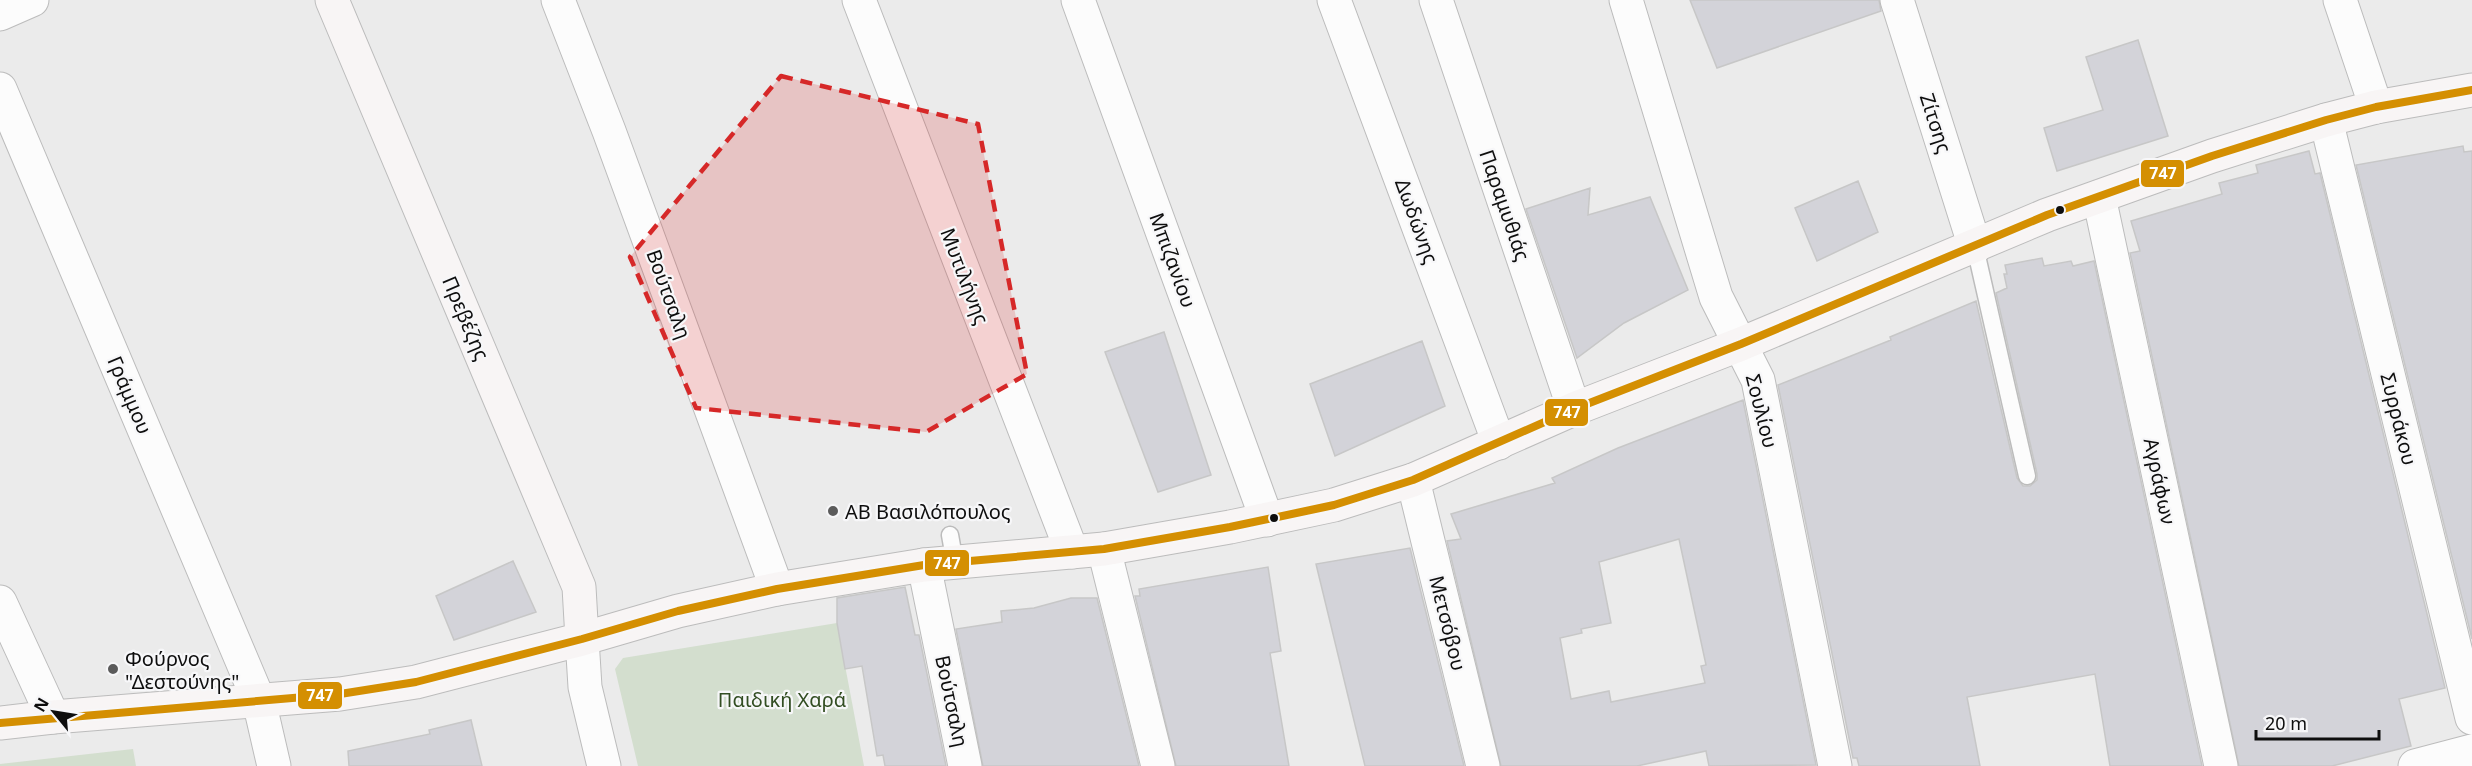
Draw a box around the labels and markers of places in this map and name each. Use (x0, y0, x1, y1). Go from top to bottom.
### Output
unlabelled marker (2054, 204, 2066, 216)
place label: ΑΒ Βασιλόπουλος (845, 498, 1011, 525)
marker: ΑΒ Βασιλόπουλος (826, 504, 840, 518)
unlabelled marker (1268, 512, 1280, 524)
place label: Φούρνος "Δεστούνης" (125, 645, 239, 695)
marker: Φούρνος "Δεστούνης" (106, 662, 120, 676)

